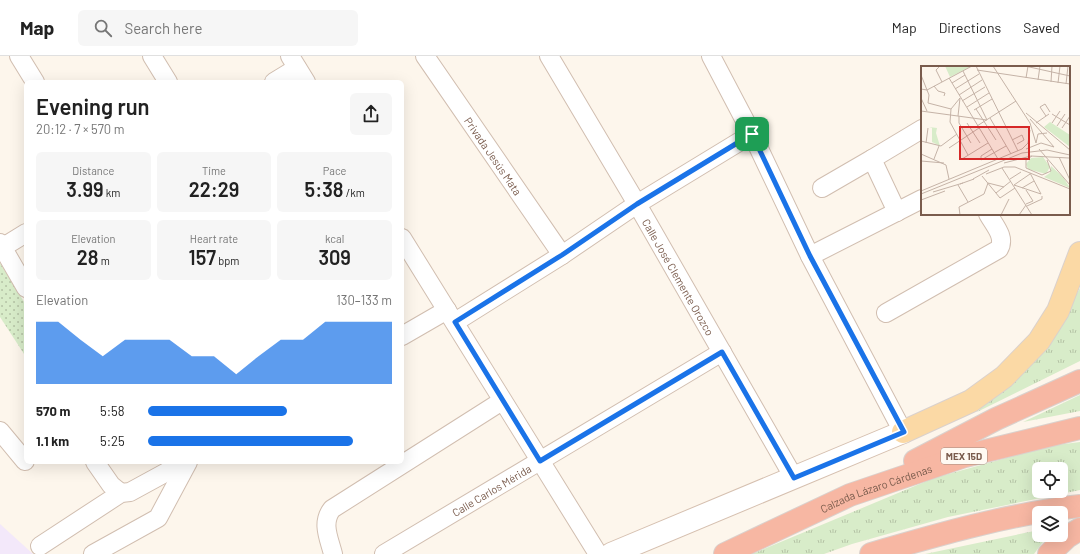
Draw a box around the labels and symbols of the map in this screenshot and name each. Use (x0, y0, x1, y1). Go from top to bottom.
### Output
inset map (921, 66, 1070, 215)
street label: Privada Jesús Mata (462, 114, 525, 197)
pin (735, 117, 769, 151)
street label: Calle José Clemente Orozco (640, 216, 717, 337)
road number: MEX 15D (941, 448, 987, 464)
street label: Calle Carlos Mérida (449, 461, 533, 519)
street label: Calzada Lázaro Cárdenas (818, 461, 934, 515)

